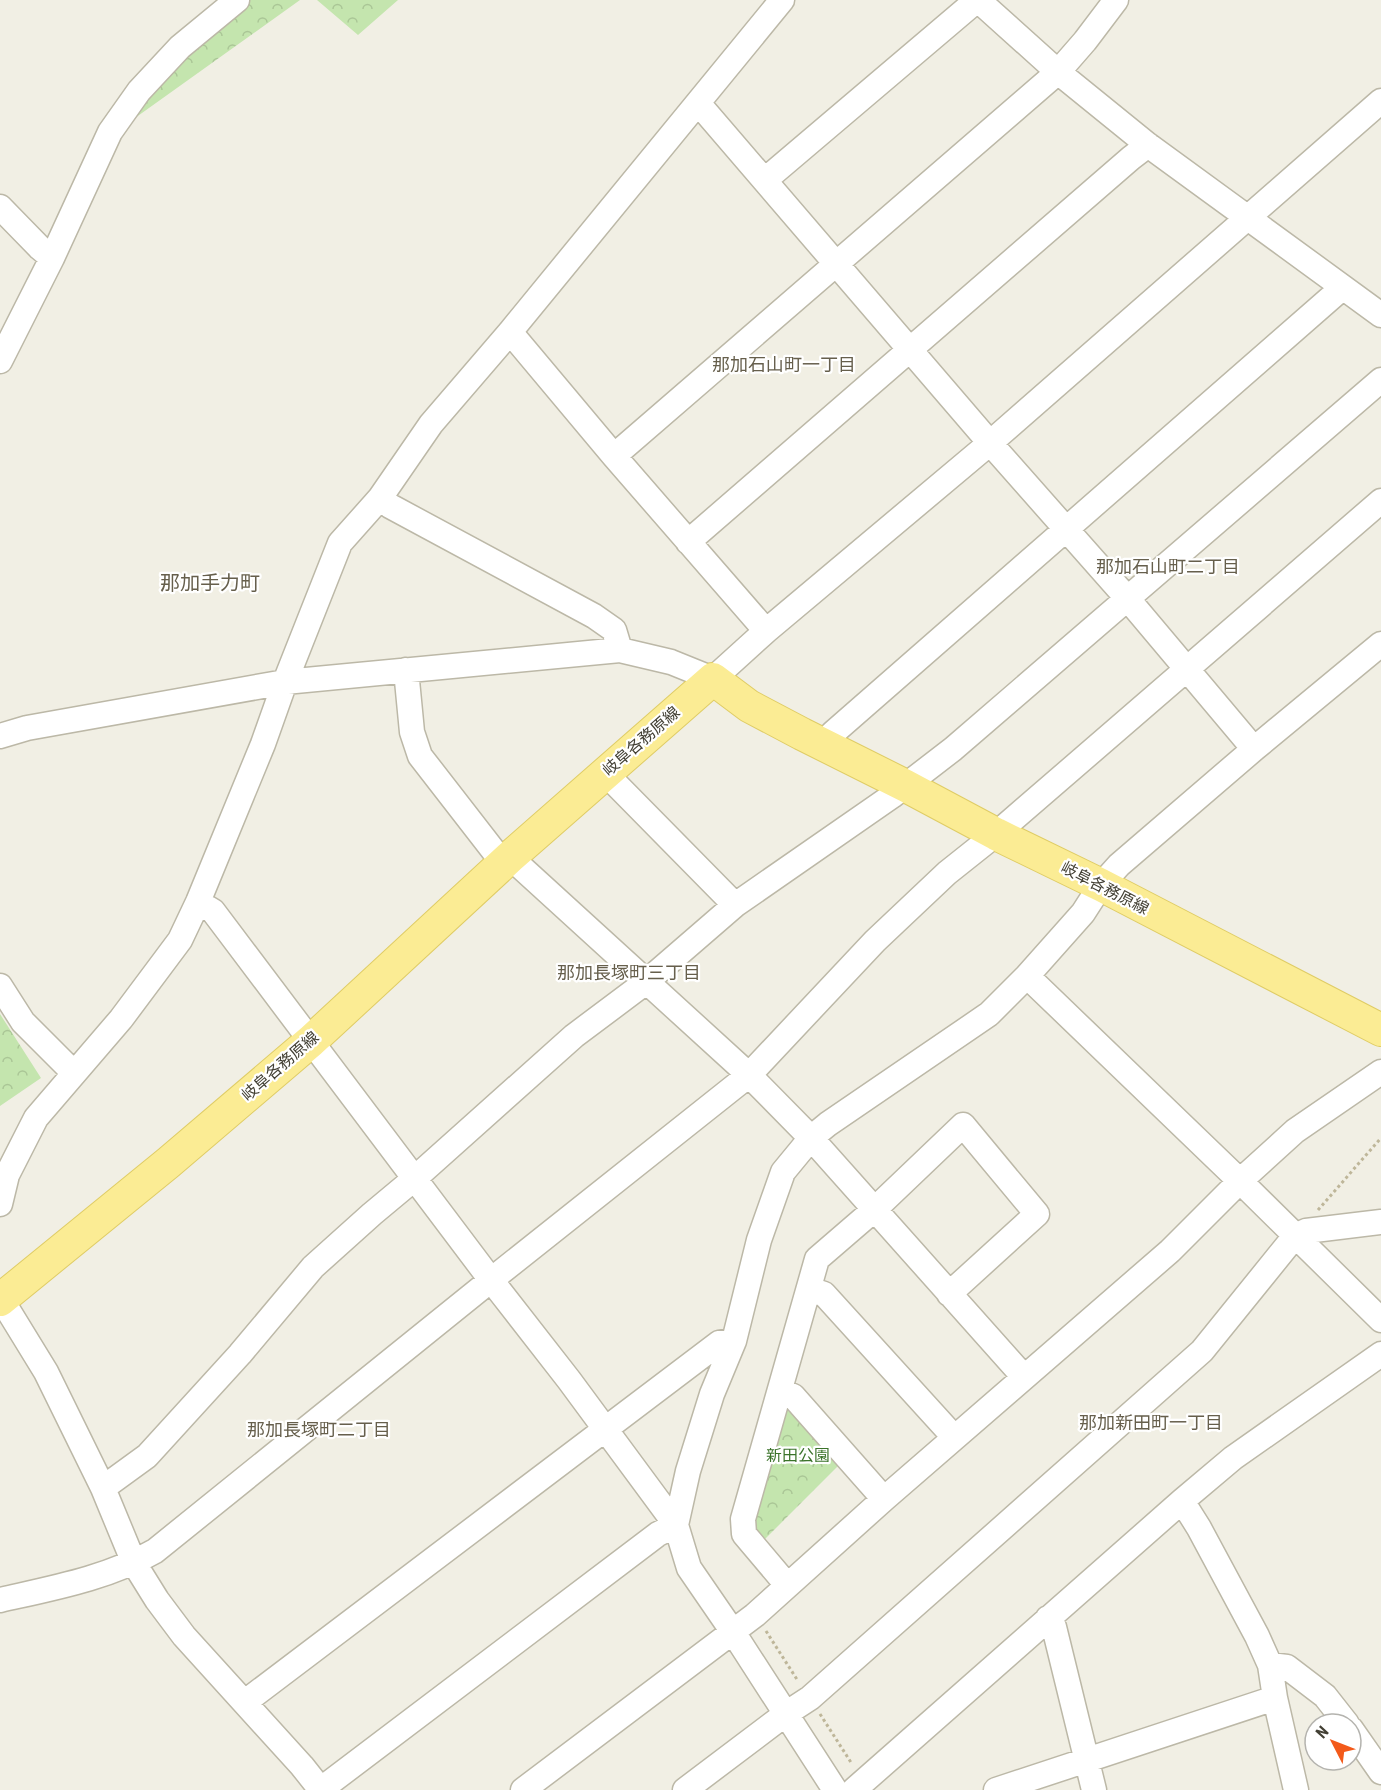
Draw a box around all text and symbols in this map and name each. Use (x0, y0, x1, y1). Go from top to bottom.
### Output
district label: 那加石山町一丁目 (712, 354, 856, 375)
district label: 那加石山町二丁目 (1096, 556, 1240, 577)
district label: 那加手力町 (160, 571, 260, 595)
street label: 岐阜各務原線 (599, 702, 683, 780)
street label: 岐阜各務原線 (1058, 858, 1152, 918)
district label: 那加長塚町三丁目 (557, 962, 701, 983)
street label: 岐阜各務原線 (238, 1027, 322, 1105)
district label: 那加新田町一丁目 (1079, 1412, 1223, 1433)
district label: 那加長塚町二丁目 (247, 1419, 391, 1440)
park label: 新田公園 (766, 1446, 830, 1465)
north arrow (1303, 1712, 1363, 1772)
text: N (1312, 1722, 1333, 1742)

